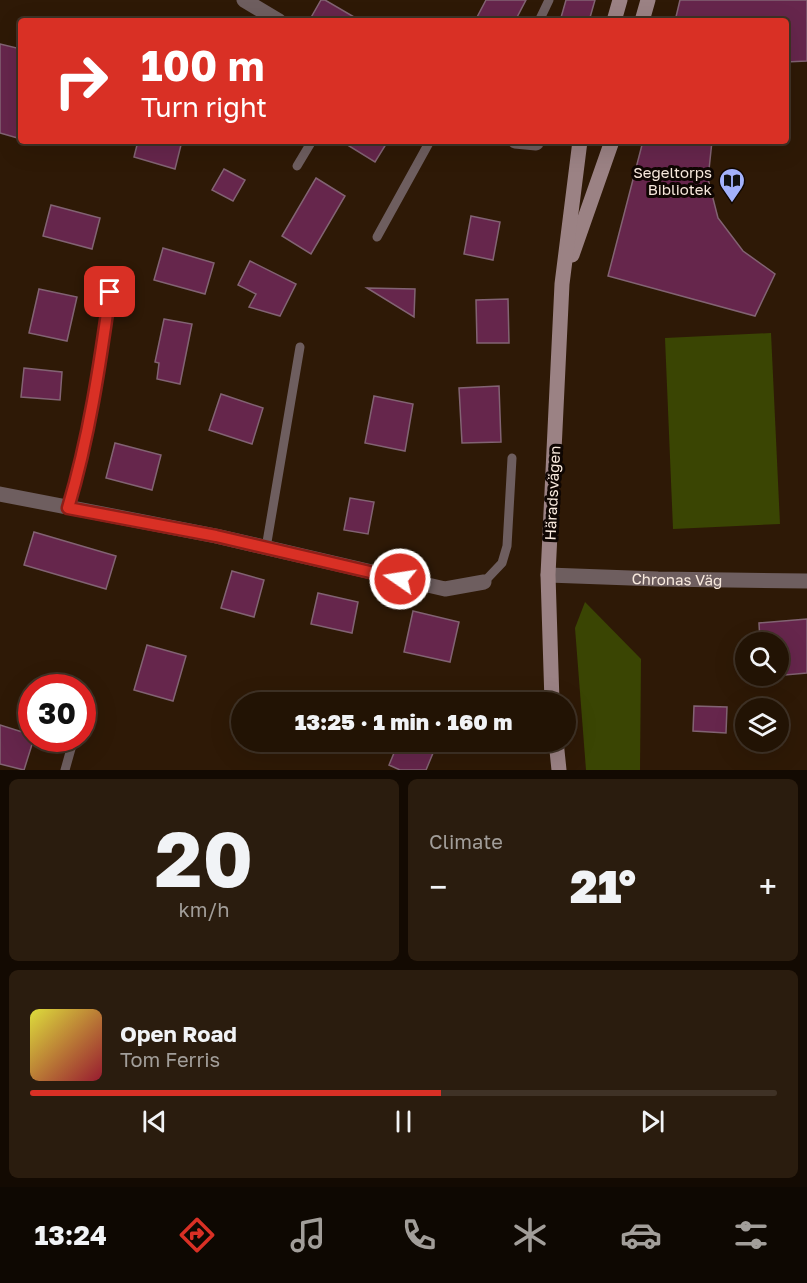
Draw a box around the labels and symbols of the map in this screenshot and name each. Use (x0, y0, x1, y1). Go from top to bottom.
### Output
place label: Segeltorps Bibliotek (633, 163, 713, 198)
library icon: Segeltorps Bibliotek (717, 166, 747, 204)
pin (84, 266, 135, 317)
street label: Häradsvägen (541, 445, 563, 541)
position arrow (368, 547, 432, 611)
street label: Chronas Väg (631, 569, 722, 589)
speed limit sign: 30 (18, 674, 96, 752)

